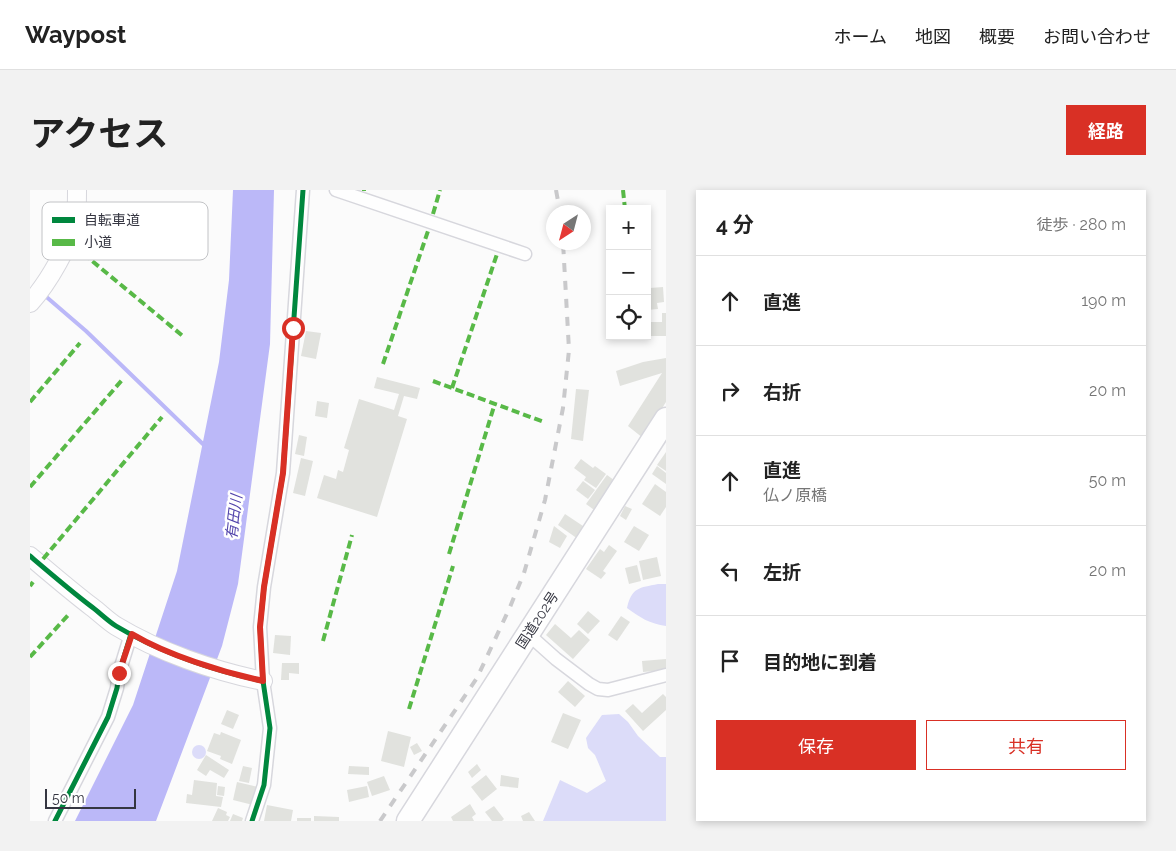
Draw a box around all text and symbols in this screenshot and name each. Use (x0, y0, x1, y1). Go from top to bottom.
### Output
text: Waypost (25, 20, 126, 49)
text: ホーム (834, 26, 887, 47)
text: 地図 (915, 26, 951, 47)
text: 概要 (979, 26, 1015, 47)
text: お問い合わせ (1043, 26, 1151, 47)
button: 経路 (1066, 105, 1146, 155)
text: アクセス (30, 113, 168, 154)
legend (42, 202, 208, 260)
north arrow (546, 205, 591, 250)
map controls (606, 205, 651, 340)
button: + (606, 205, 651, 250)
text: 自転車道 (84, 212, 140, 228)
text: 4 分 (716, 212, 754, 237)
text: 徒歩 · 280 m (1036, 215, 1126, 234)
text: 小道 (84, 234, 112, 250)
button: − (606, 250, 651, 295)
icon: ahead (716, 287, 744, 315)
text: 直進 (763, 291, 801, 313)
text: 190 m (1081, 291, 1126, 310)
button: locate (606, 295, 651, 340)
route start (282, 317, 305, 340)
icon: right (716, 377, 744, 405)
text: 右折 (763, 381, 801, 403)
text: 20 m (1089, 381, 1126, 400)
text: 直進 (763, 459, 801, 481)
icon: ahead (716, 467, 744, 495)
text: 50 m (1089, 471, 1126, 490)
text: 仏ノ原橋 (763, 486, 827, 505)
water label: 有田川 (222, 492, 246, 540)
icon: left (716, 557, 744, 585)
text: 左折 (763, 561, 801, 583)
text: 20 m (1089, 561, 1126, 580)
street label: 国道202号 (513, 588, 561, 652)
icon: arrive (716, 647, 744, 675)
text: 目的地に到着 (763, 651, 877, 673)
route end (108, 662, 131, 685)
button: 保存 (716, 720, 916, 770)
button: 共有 (926, 720, 1126, 770)
scale bar (45, 786, 136, 809)
text: 50 m (52, 790, 85, 806)

